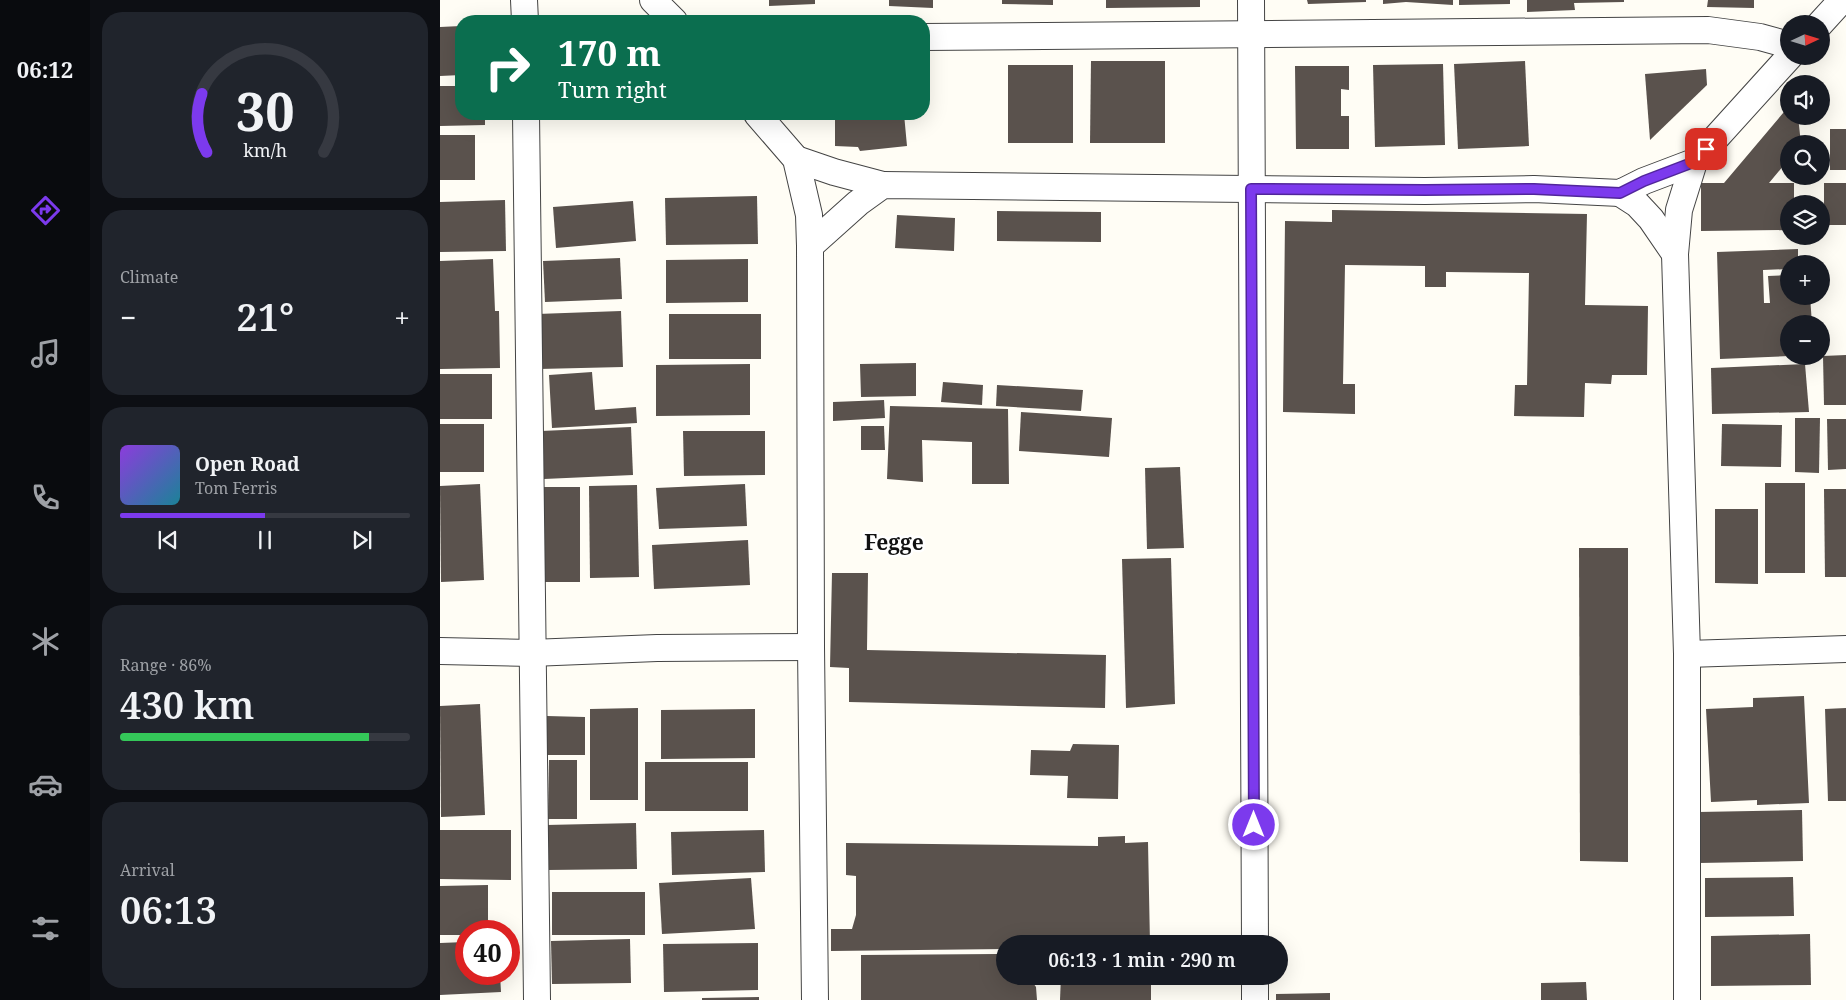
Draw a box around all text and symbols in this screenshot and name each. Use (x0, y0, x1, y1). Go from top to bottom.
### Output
north arrow (1780, 15, 1830, 65)
map controls (1780, 15, 1830, 365)
text: 170 m (558, 29, 661, 76)
icon: right (475, 35, 540, 100)
text: 06:12 (17, 54, 73, 84)
text: Turn right (558, 74, 667, 104)
text: 30 (236, 75, 294, 146)
button: sound (1780, 75, 1830, 125)
pin (1685, 128, 1727, 170)
icon: arrive (1692, 135, 1720, 163)
button: search (1780, 135, 1830, 185)
text: km/h (243, 138, 287, 162)
icon: directions (28, 193, 63, 228)
button: layers (1780, 195, 1830, 245)
button: + (1780, 255, 1830, 305)
text: Climate (120, 266, 178, 288)
text: 21° (236, 290, 294, 342)
text: − (120, 298, 136, 336)
text: + (394, 298, 410, 336)
button: − (1780, 315, 1830, 365)
icon: music (28, 336, 63, 371)
text: Open Road (195, 451, 300, 477)
text: Tom Ferris (195, 477, 277, 499)
icon: phone (28, 480, 63, 515)
icon: previous (154, 526, 182, 554)
icon: pause (251, 526, 279, 554)
icon: next (348, 526, 376, 554)
district label: Fegge (864, 528, 924, 556)
icon: climate (28, 624, 63, 659)
text: Range · 86% (120, 654, 212, 676)
text: 430 km (120, 678, 254, 730)
icon: car (28, 767, 63, 802)
position arrow (1227, 798, 1279, 850)
text: Arrival (120, 859, 175, 881)
text: 06:13 (120, 883, 217, 935)
icon: filters (28, 911, 63, 946)
speed limit sign: 40 (455, 920, 520, 985)
text: 06:13 · 1 min · 290 m (1048, 947, 1236, 973)

